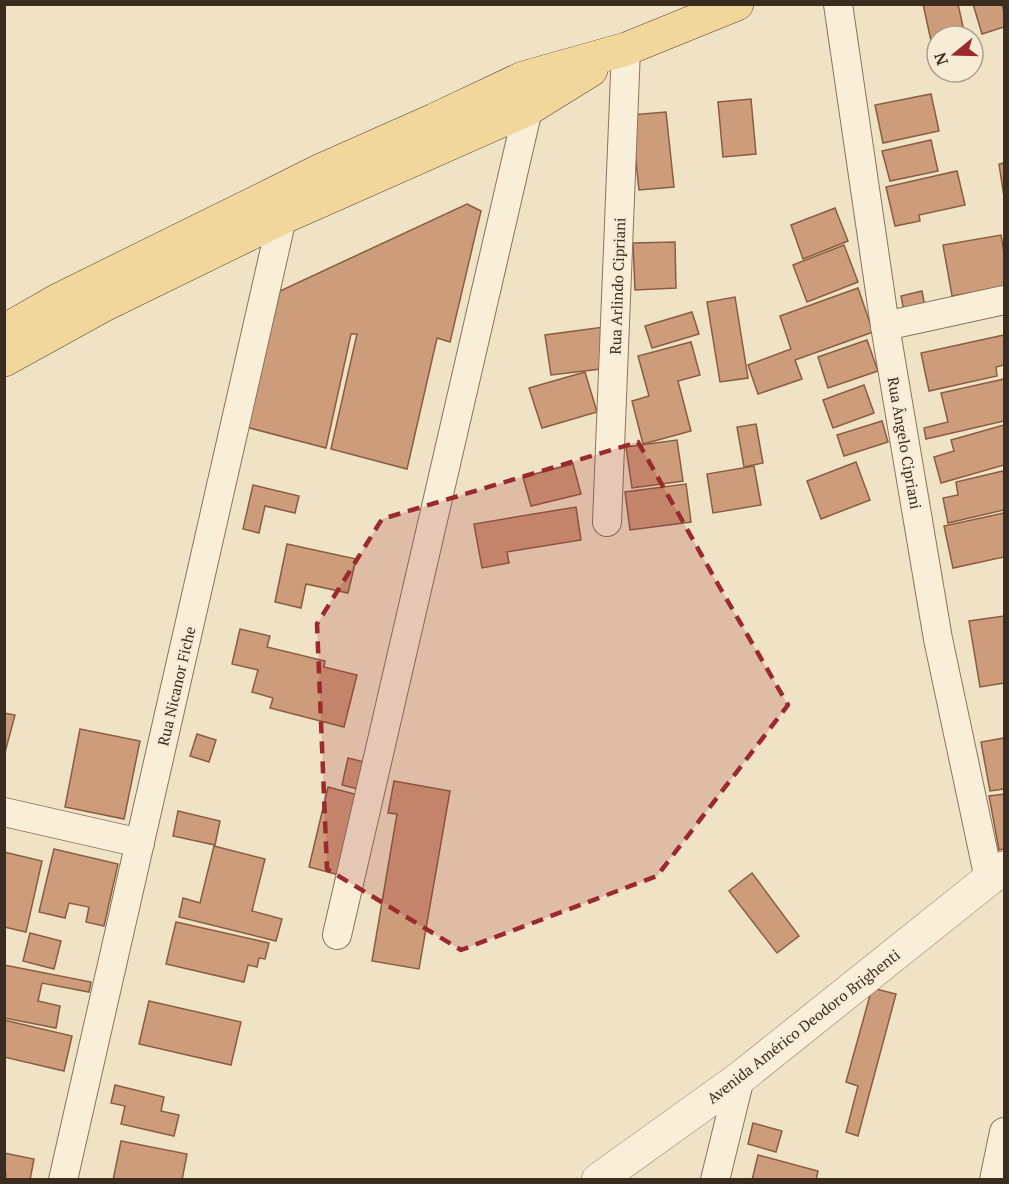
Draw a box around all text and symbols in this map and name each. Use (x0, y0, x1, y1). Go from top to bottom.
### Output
north arrow (925, 24, 985, 84)
text: N (928, 50, 953, 68)
street label: Rua Arlindo Cipriani (605, 217, 629, 355)
street label: Rua Ângelo Cipriani (884, 375, 926, 511)
street label: Rua Nicanor Fiche (153, 624, 199, 748)
street label: Avenida Américo Deodoro Brighenti (702, 944, 904, 1108)

